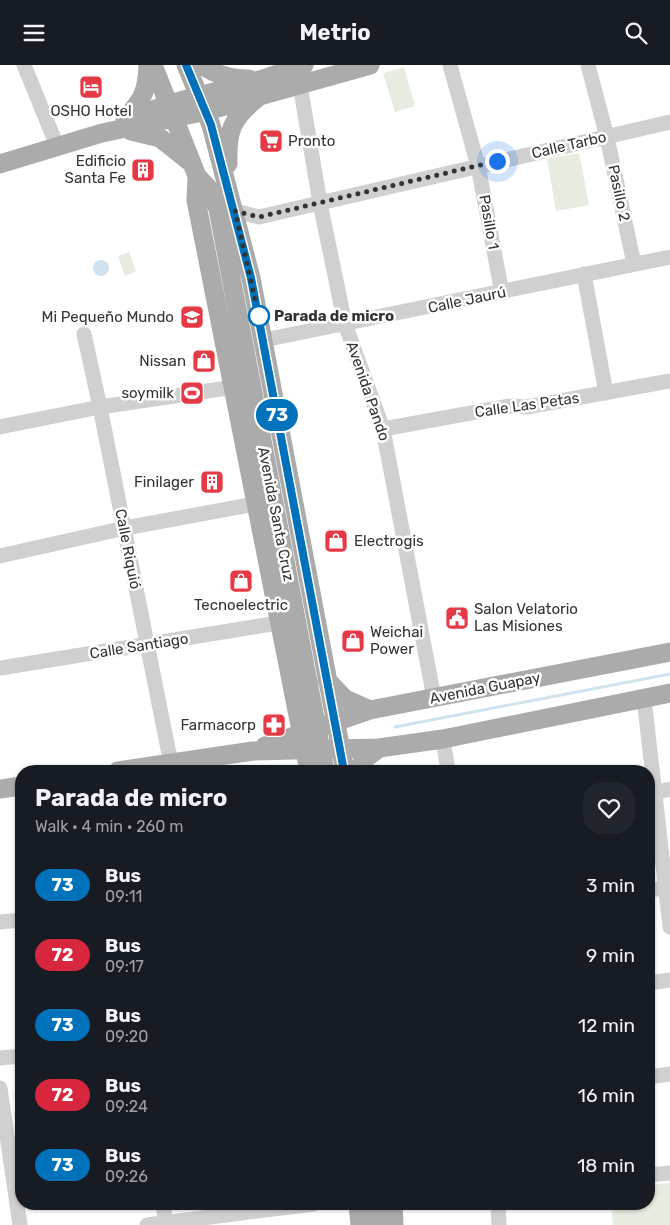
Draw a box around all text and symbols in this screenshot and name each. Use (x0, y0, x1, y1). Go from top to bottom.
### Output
icon: menu (20, 19, 48, 47)
text: Metrio (299, 19, 371, 46)
icon: search (622, 19, 650, 47)
hotel icon: OSHO Hotel (78, 74, 104, 100)
place label: OSHO Hotel (50, 102, 132, 120)
supermarket icon: Pronto (258, 128, 284, 154)
street label: Calle Tarbo (530, 128, 608, 162)
place label: Pronto (288, 132, 335, 150)
your location (485, 149, 510, 174)
place label: Edificio Santa Fe (65, 152, 126, 187)
building icon: Edificio Santa Fe (130, 157, 156, 183)
street label: Pasillo 2 (604, 163, 634, 223)
street label: Pasillo 1 (475, 193, 503, 251)
street label: Calle Jaurú (426, 283, 508, 317)
school or university icon: Mi Pequeño Mundo (179, 304, 205, 330)
marker: Parada de micro (248, 305, 270, 327)
place label: Parada de micro (274, 307, 394, 325)
place label: Mi Pequeño Mundo (42, 308, 174, 326)
street label: Avenida Pando (343, 339, 393, 443)
shop icon: Nissan (191, 348, 217, 374)
place label: Nissan (139, 352, 186, 370)
sports icon: soymilk (179, 380, 205, 406)
place label: soymilk (121, 384, 174, 402)
street label: Calle Las Petas (474, 389, 581, 421)
line badge: 73 (254, 399, 300, 431)
text: 73 (266, 404, 288, 426)
street label: Avenida Santa Cruz (254, 445, 298, 583)
building icon: Finilager (199, 469, 225, 495)
place label: Finilager (134, 473, 194, 491)
street label: Calle Riquió (111, 507, 145, 591)
shop icon: Electrogis (323, 528, 349, 554)
place label: Electrogis (354, 532, 424, 550)
shop icon: Tecnoelectric (228, 568, 254, 594)
place label: Tecnoelectric (194, 596, 288, 614)
place label: Salon Velatorio Las Misiones (474, 600, 578, 635)
public building icon: Salon Velatorio Las Misiones (444, 605, 470, 631)
place label: Weichai Power (370, 623, 423, 658)
shop icon: Weichai Power (340, 628, 366, 654)
street label: Calle Santiago (88, 629, 190, 663)
street label: Avenida Guapay (428, 668, 542, 708)
pharmacy icon: Farmacorp (261, 712, 287, 738)
place label: Farmacorp (181, 716, 256, 734)
button: heart (583, 782, 635, 834)
text: Parada de micro (35, 784, 227, 812)
text: Walk · 4 min · 260 m (35, 817, 184, 836)
text: Bus (105, 864, 141, 887)
text: 73 (51, 874, 74, 896)
text: 3 min (586, 874, 635, 897)
text: 09:11 (105, 887, 142, 906)
text: Bus (105, 934, 141, 957)
text: 72 (51, 944, 74, 966)
text: 9 min (586, 944, 635, 967)
text: 09:17 (105, 957, 144, 976)
text: Bus (105, 1004, 141, 1027)
text: 73 (51, 1014, 74, 1036)
text: 12 min (578, 1014, 635, 1037)
text: 09:20 (105, 1027, 148, 1046)
text: Bus (105, 1074, 141, 1097)
text: 72 (51, 1084, 74, 1106)
text: 16 min (578, 1084, 635, 1107)
text: 09:24 (105, 1097, 148, 1116)
text: Bus (105, 1144, 141, 1167)
text: 73 (51, 1154, 74, 1176)
text: 18 min (577, 1154, 635, 1177)
text: 09:26 (105, 1167, 148, 1186)

